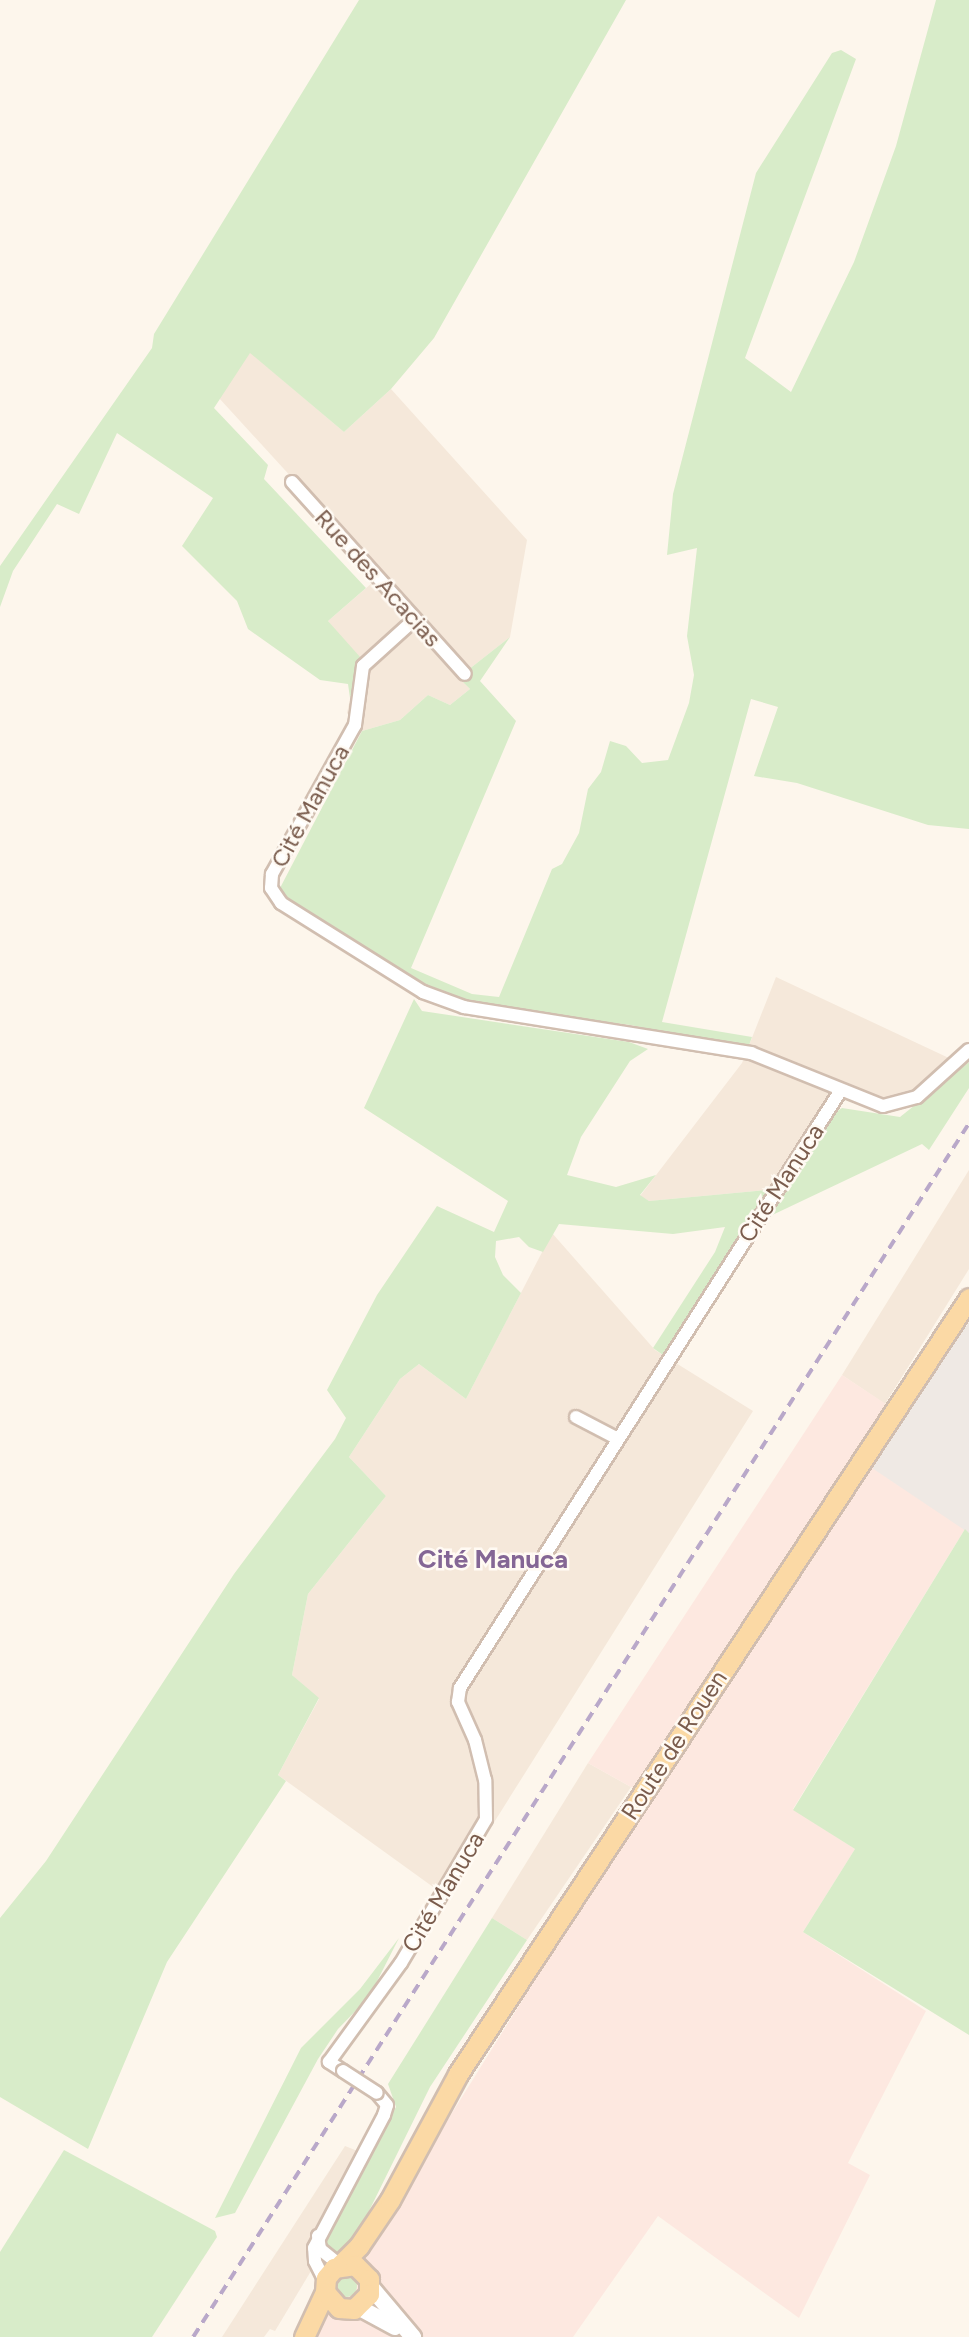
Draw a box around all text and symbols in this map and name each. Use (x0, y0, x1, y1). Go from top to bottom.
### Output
street label: Rue des Acacias (309, 503, 447, 653)
street label: Cité Manuca (265, 740, 355, 872)
street label: Cité Manuca (732, 1118, 830, 1248)
district label: Cité Manuca (418, 1544, 568, 1576)
street label: Route de Rouen (615, 1665, 733, 1825)
street label: Cité Manuca (396, 1827, 490, 1957)

